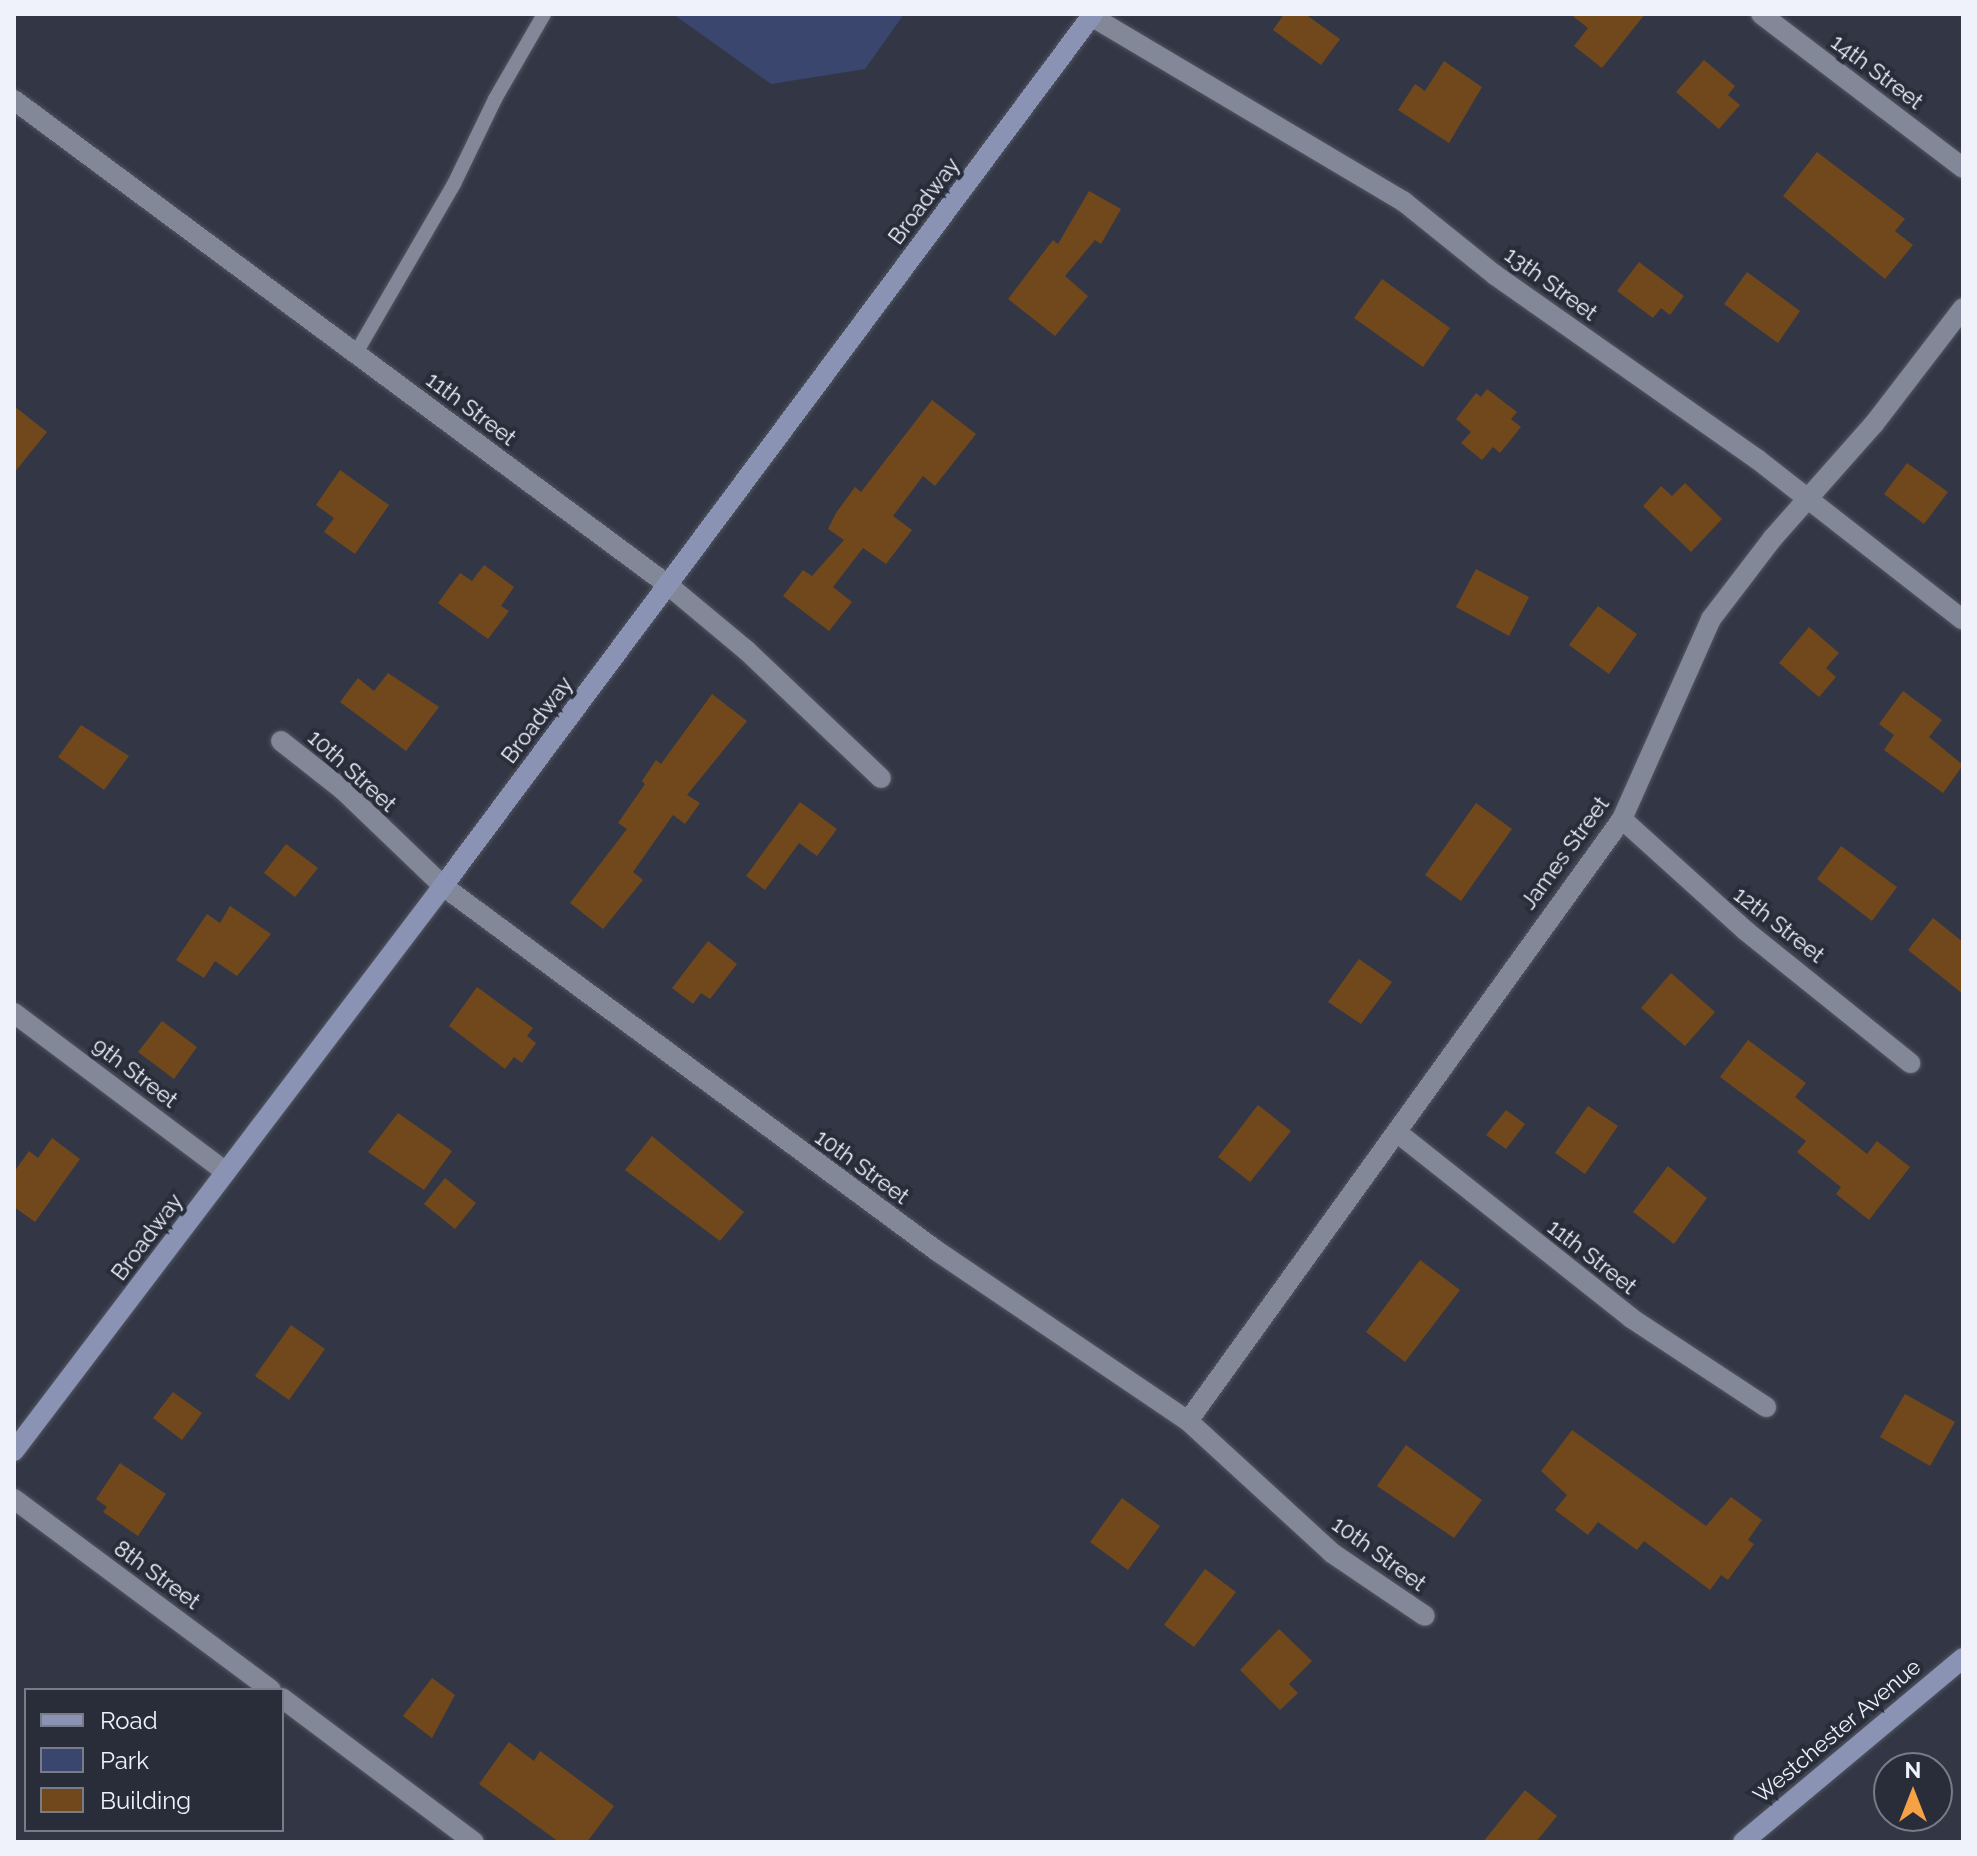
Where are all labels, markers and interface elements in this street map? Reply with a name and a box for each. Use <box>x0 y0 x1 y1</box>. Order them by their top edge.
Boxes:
street label: 14th Street <box>1826 29 1928 115</box>
street label: Broadway <box>883 152 965 250</box>
street label: 13th Street <box>1500 242 1602 326</box>
street label: 11th Street <box>421 367 521 451</box>
street label: Broadway <box>496 671 578 769</box>
street label: 10th Street <box>302 724 402 818</box>
street label: James Street <box>1515 792 1615 914</box>
street label: 12th Street <box>1728 881 1830 969</box>
street label: 9th Street <box>87 1032 183 1114</box>
street label: 10th Street <box>810 1124 914 1210</box>
street label: Broadway <box>106 1188 188 1286</box>
street label: 11th Street <box>1542 1214 1642 1300</box>
street label: 10th Street <box>1327 1511 1431 1597</box>
street label: 8th Street <box>109 1535 205 1615</box>
street label: Westchester Avenue <box>1748 1653 1926 1809</box>
legend <box>24 1688 284 1832</box>
text: Road <box>100 1706 158 1735</box>
text: Park <box>100 1746 149 1775</box>
north arrow <box>1873 1752 1953 1832</box>
text: N <box>1905 1757 1921 1783</box>
text: Building <box>100 1786 191 1815</box>

